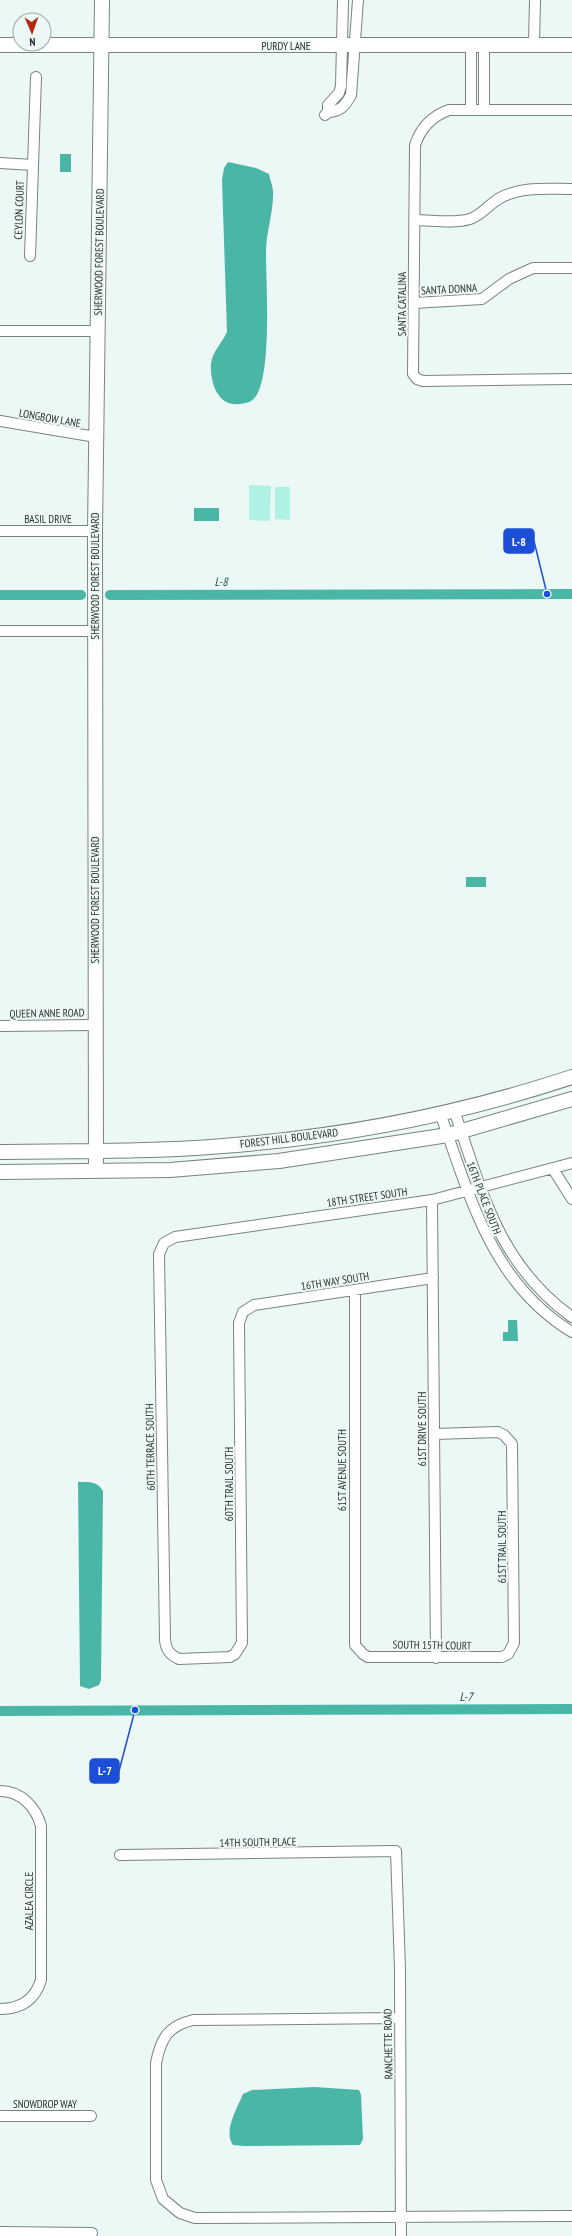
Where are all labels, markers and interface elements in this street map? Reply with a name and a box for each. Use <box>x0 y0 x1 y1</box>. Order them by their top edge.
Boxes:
north arrow <box>12 12 52 52</box>
text: N <box>29 35 36 49</box>
street label: PURDY LANE <box>262 39 311 53</box>
street label: CEYLON COURT <box>11 180 27 240</box>
street label: SHERWOOD FOREST BOULEVARD <box>91 188 107 316</box>
street label: SANTA CATALINA <box>395 271 409 336</box>
street label: SANTA DONNA <box>421 280 478 297</box>
street label: LONGBOW LANE <box>18 406 82 430</box>
street label: BASIL DRIVE <box>24 512 72 526</box>
street label: SHERWOOD FOREST BOULEVARD <box>88 512 102 639</box>
callout: L-8 <box>504 529 534 553</box>
text: L-8 <box>512 534 526 549</box>
water label: L-8 <box>214 574 229 589</box>
street label: SHERWOOD FOREST BOULEVARD <box>88 836 102 963</box>
street label: QUEEN ANNE ROAD <box>9 1005 85 1021</box>
street label: FOREST HILL BOULEVARD <box>239 1125 339 1151</box>
street label: 16TH PLACE SOUTH <box>464 1160 504 1237</box>
street label: 18TH STREET SOUTH <box>326 1184 408 1210</box>
street label: 16TH WAY SOUTH <box>300 1269 370 1293</box>
street label: 61ST DRIVE SOUTH <box>415 1392 429 1466</box>
street label: 60TH TERRACE SOUTH <box>142 1403 158 1491</box>
street label: 61ST AVENUE SOUTH <box>335 1429 349 1511</box>
street label: 60TH TRAIL SOUTH <box>222 1447 236 1521</box>
street label: 61ST TRAIL SOUTH <box>495 1511 509 1583</box>
street label: SOUTH 15TH COURT <box>392 1637 472 1653</box>
water label: L-7 <box>459 1689 474 1704</box>
callout: L-7 <box>90 1759 119 1783</box>
text: L-7 <box>98 1763 112 1778</box>
street label: 14TH SOUTH PLACE <box>219 1834 297 1850</box>
street label: AZALEA CIRCLE <box>22 1872 36 1930</box>
street label: RANCHETTE ROAD <box>380 2008 396 2079</box>
street label: SNOWDROP WAY <box>13 2097 77 2111</box>

